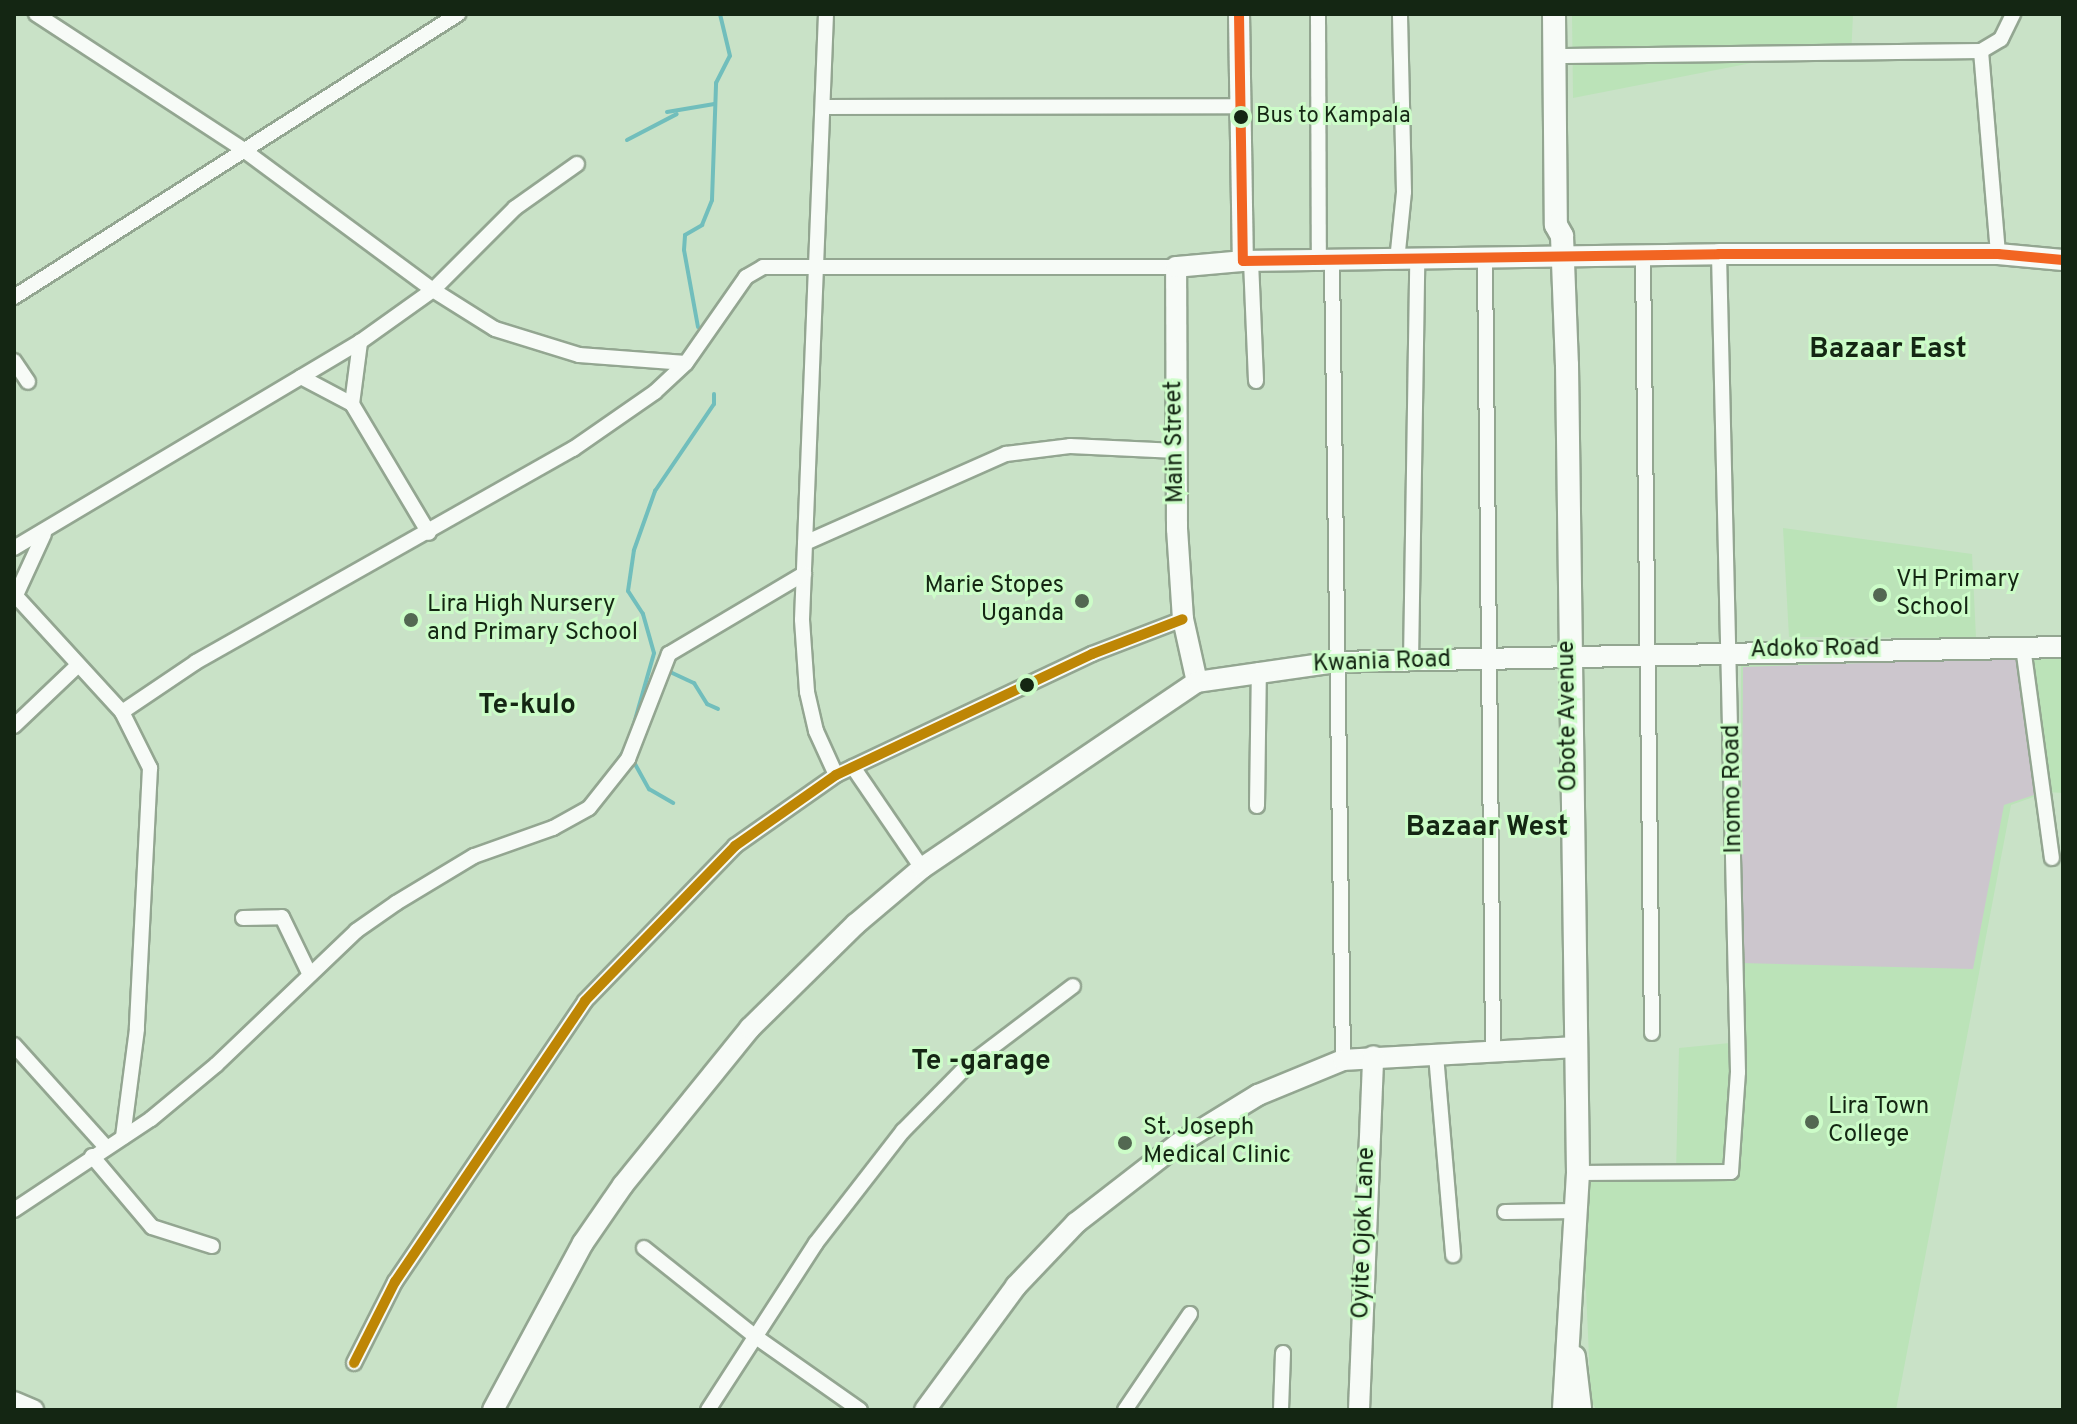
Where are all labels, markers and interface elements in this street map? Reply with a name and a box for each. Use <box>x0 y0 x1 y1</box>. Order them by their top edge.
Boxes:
place label: Bus to Kampala <box>1256 104 1410 130</box>
marker: Bus to Kampala <box>1233 109 1249 125</box>
district label: Bazaar East <box>1809 333 1967 367</box>
street label: Main Street <box>1161 380 1191 504</box>
place label: VH Primary School <box>1896 567 2020 623</box>
place label: Marie Stopes Uganda <box>925 573 1064 629</box>
marker: VH Primary School <box>1871 586 1889 604</box>
marker: Marie Stopes Uganda <box>1071 590 1093 612</box>
place label: Lira High Nursery and Primary School <box>427 592 638 648</box>
marker: Lira High Nursery and Primary School <box>402 611 420 629</box>
street label: Adoko Road <box>1750 634 1880 666</box>
street label: Obote Avenue <box>1553 640 1585 792</box>
street label: Kwania Road <box>1312 646 1452 680</box>
unlabelled marker <box>1019 677 1035 693</box>
district label: Te-kulo <box>478 689 576 723</box>
street label: Inomo Road <box>1718 724 1750 854</box>
district label: Bazaar West <box>1406 811 1568 845</box>
district label: Te -garage <box>911 1045 1051 1079</box>
place label: Lira Town College <box>1828 1094 1930 1150</box>
marker: Lira Town College <box>1803 1113 1821 1131</box>
place label: St. Joseph Medical Clinic <box>1143 1115 1291 1171</box>
marker: St. Joseph Medical Clinic <box>1114 1132 1136 1154</box>
street label: Oyite Ojok Lane <box>1348 1147 1382 1319</box>

